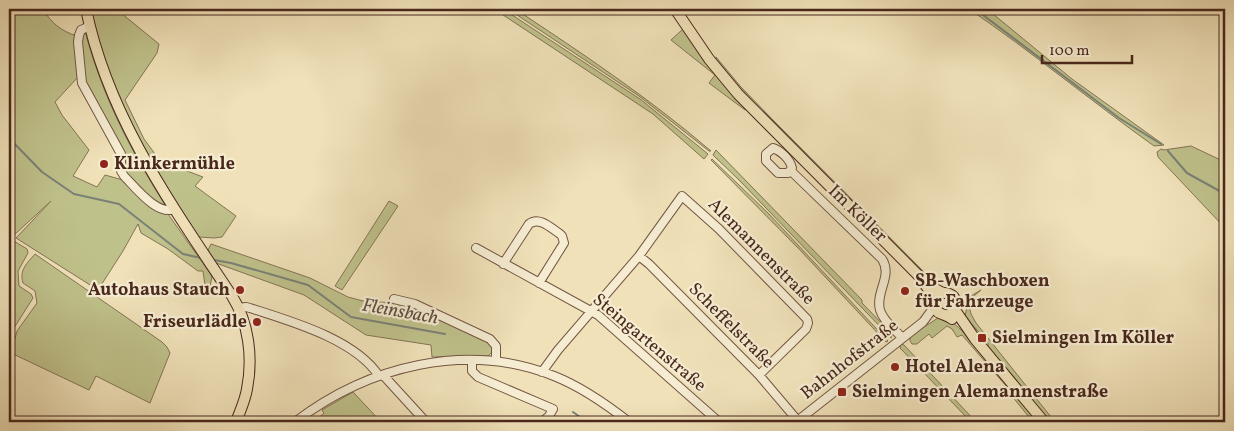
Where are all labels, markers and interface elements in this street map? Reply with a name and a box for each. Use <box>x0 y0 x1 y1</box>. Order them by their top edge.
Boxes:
scale bar <box>1042 32 1132 64</box>
text: 100 m <box>1049 41 1089 62</box>
place label: Klinkermühle <box>114 152 235 177</box>
marker: Klinkermühle <box>98 158 110 170</box>
street label: Im Köller <box>822 179 892 249</box>
street label: Alemannenstraße <box>702 193 820 311</box>
place label: SB-Waschboxen für Fahrzeuge <box>915 269 1050 315</box>
street label: Scheffelstraße <box>682 277 780 375</box>
place label: Autohaus Stauch <box>88 278 230 303</box>
marker: Autohaus Stauch <box>234 284 246 296</box>
marker: SB-Waschboxen für Fahrzeuge <box>899 285 911 297</box>
street label: Steingartenstraße <box>587 288 711 398</box>
water label: Fleinsbach <box>360 293 440 331</box>
place label: Friseurlädle <box>143 310 247 335</box>
street label: Bahnhofstraße <box>796 314 904 406</box>
marker: Friseurlädle <box>251 316 263 328</box>
place label: Sielmingen Im Köller <box>992 326 1175 351</box>
marker: Sielmingen Im Köller <box>976 332 988 344</box>
place label: Hotel Alena <box>905 355 1005 380</box>
marker: Hotel Alena <box>889 361 901 373</box>
place label: Sielmingen Alemannenstraße <box>852 380 1108 405</box>
marker: Sielmingen Alemannenstraße <box>836 386 848 398</box>

